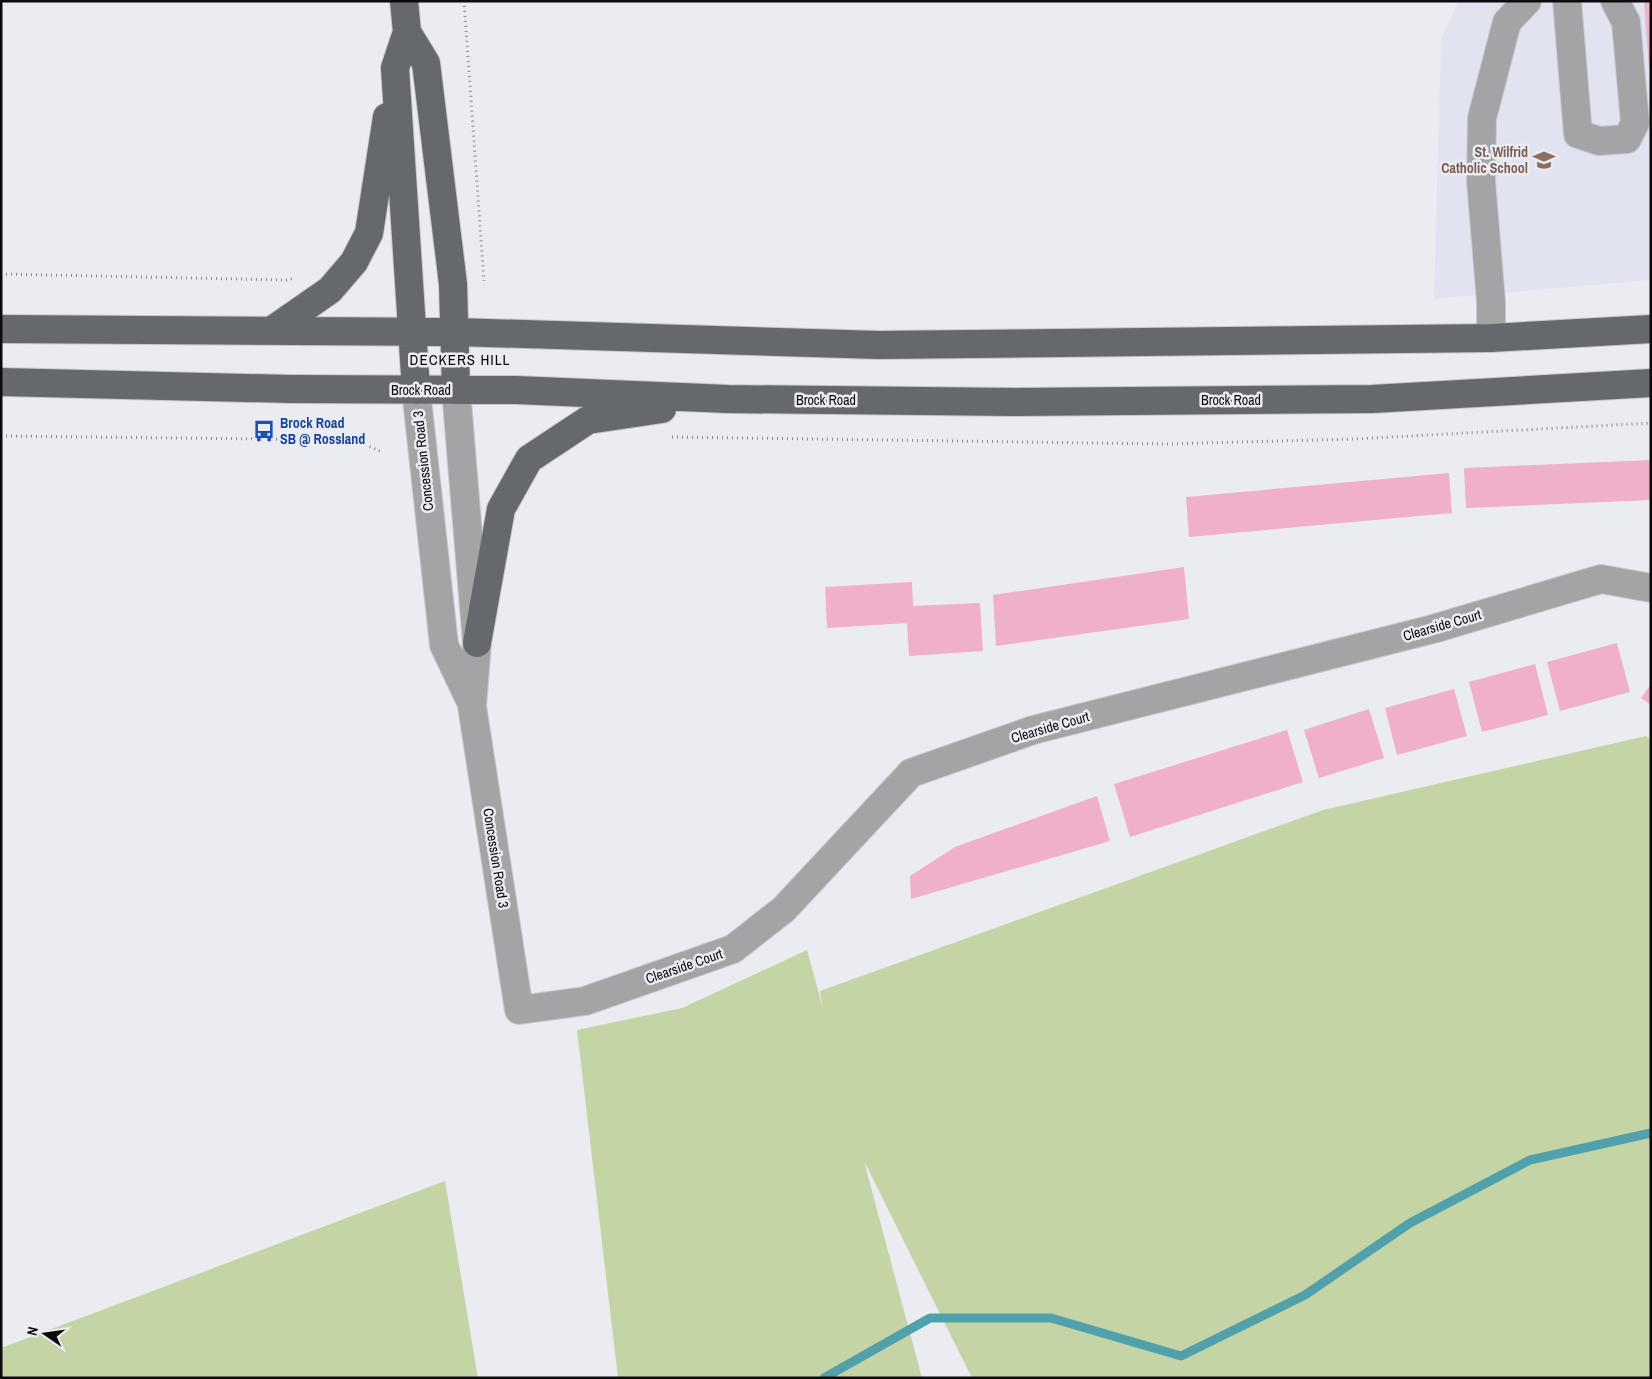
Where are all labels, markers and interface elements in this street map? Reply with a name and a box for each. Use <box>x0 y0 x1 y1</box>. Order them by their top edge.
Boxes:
place label: St. Wilfrid Catholic School <box>1441 143 1528 177</box>
school or university icon: St. Wilfrid Catholic School <box>1531 147 1557 173</box>
district label: DECKERS HILL <box>410 349 510 370</box>
street label: Brock Road <box>391 381 451 399</box>
street label: Brock Road <box>796 391 856 409</box>
street label: Brock Road <box>1201 391 1261 409</box>
street label: Concession Road 3 <box>409 410 437 512</box>
place label: Brock Road SB @ Rossland <box>280 414 365 448</box>
bus stop icon: Brock Road SB @ Rossland <box>251 418 277 444</box>
street label: Clearside Court <box>1401 605 1483 645</box>
street label: Clearside Court <box>1009 707 1091 747</box>
street label: Concession Road 3 <box>479 807 513 909</box>
street label: Clearside Court <box>643 944 725 988</box>
north arrow <box>20 1309 70 1359</box>
text: N <box>23 1325 42 1337</box>

